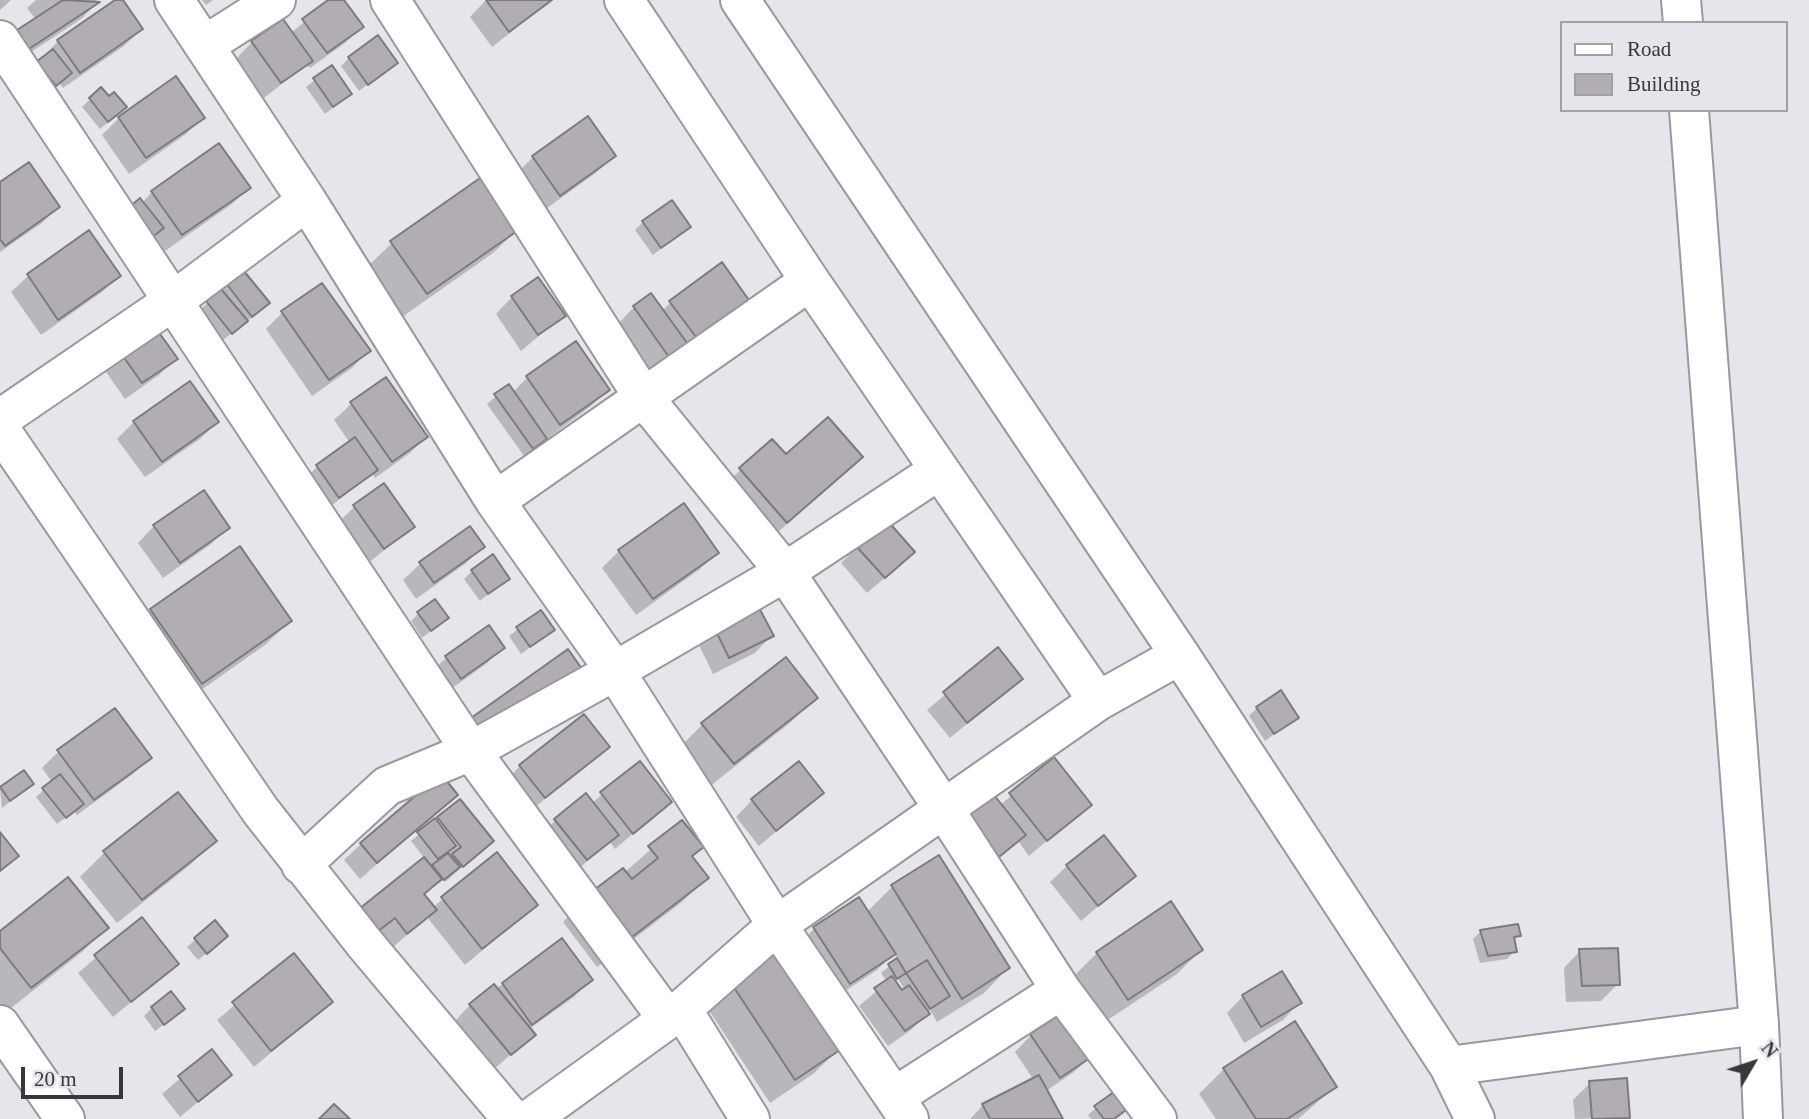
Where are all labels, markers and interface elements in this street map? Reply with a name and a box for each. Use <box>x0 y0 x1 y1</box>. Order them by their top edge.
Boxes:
legend <box>1560 21 1788 112</box>
text: Road <box>1627 37 1671 61</box>
text: Building <box>1627 72 1701 96</box>
north arrow <box>1718 1028 1788 1098</box>
text: N <box>1757 1038 1782 1061</box>
scale bar <box>24 1052 126 1096</box>
text: 20 m <box>34 1067 77 1091</box>

